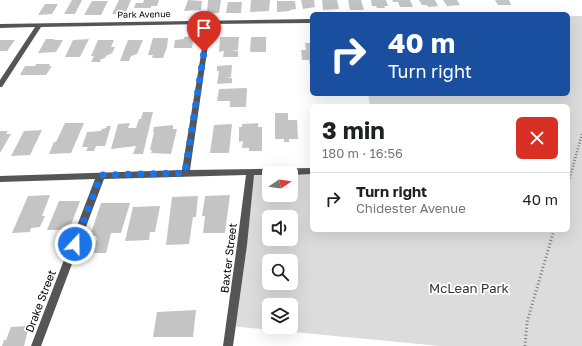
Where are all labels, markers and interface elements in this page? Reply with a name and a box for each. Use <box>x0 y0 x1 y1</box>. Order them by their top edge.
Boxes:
street label: Park Avenue <box>117 8 171 20</box>
pin <box>187 11 221 52</box>
icon: arrive <box>193 17 215 39</box>
text: 40 m <box>388 26 455 59</box>
icon: right <box>322 28 374 80</box>
text: Turn right <box>388 60 472 82</box>
text: 3 min <box>322 115 385 144</box>
button: close <box>516 117 558 159</box>
text: 180 m · 16:56 <box>322 145 403 161</box>
north arrow <box>262 166 298 202</box>
map controls <box>262 166 298 334</box>
text: Turn right <box>356 182 427 200</box>
icon: right <box>322 188 344 210</box>
text: 40 m <box>523 190 558 208</box>
text: Chidester Avenue <box>356 200 466 216</box>
button: sound <box>262 210 298 246</box>
street label: Baxter Street <box>217 222 239 294</box>
position arrow <box>54 223 96 265</box>
button: search <box>262 254 298 290</box>
street label: Drake Street <box>22 268 58 334</box>
park label: McLean Park <box>429 280 510 296</box>
button: layers <box>262 298 298 334</box>

